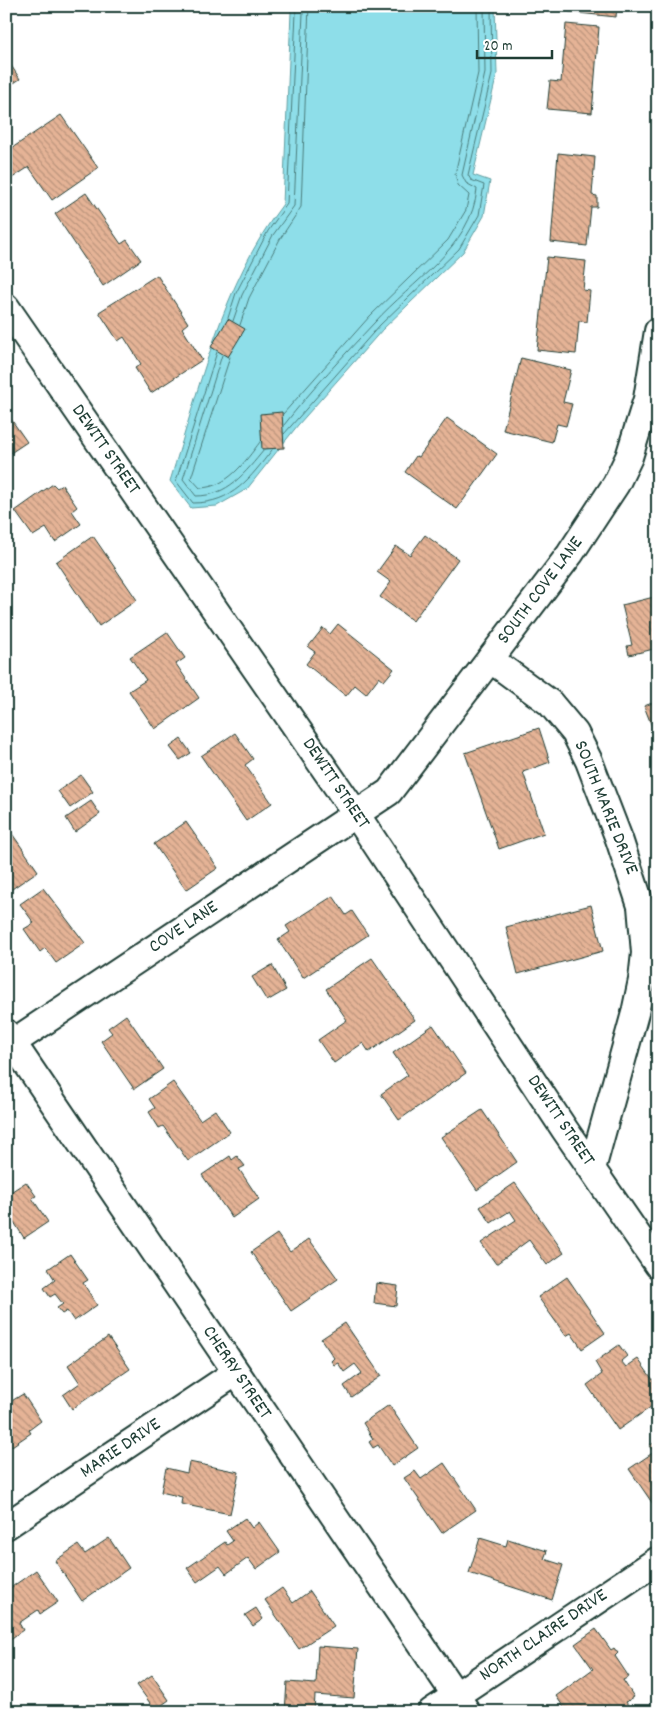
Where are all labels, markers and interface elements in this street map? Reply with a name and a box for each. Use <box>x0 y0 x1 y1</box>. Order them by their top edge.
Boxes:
scale bar <box>477 28 552 60</box>
text: 20 m <box>484 36 512 58</box>
street label: DEWITT STREET <box>64 399 146 501</box>
street label: SOUTH COVE LANE <box>491 531 591 651</box>
street label: DEWITT STREET <box>294 733 376 835</box>
street label: SOUTH MARIE DRIVE <box>566 737 644 879</box>
street label: COVE LANE <box>144 895 224 961</box>
street label: DEWITT STREET <box>519 1070 601 1172</box>
street label: CHERRY STREET <box>195 1321 278 1425</box>
street label: MARIE DRIVE <box>75 1412 167 1486</box>
street label: NORTH CLAIRE DRIVE <box>474 1583 614 1689</box>

